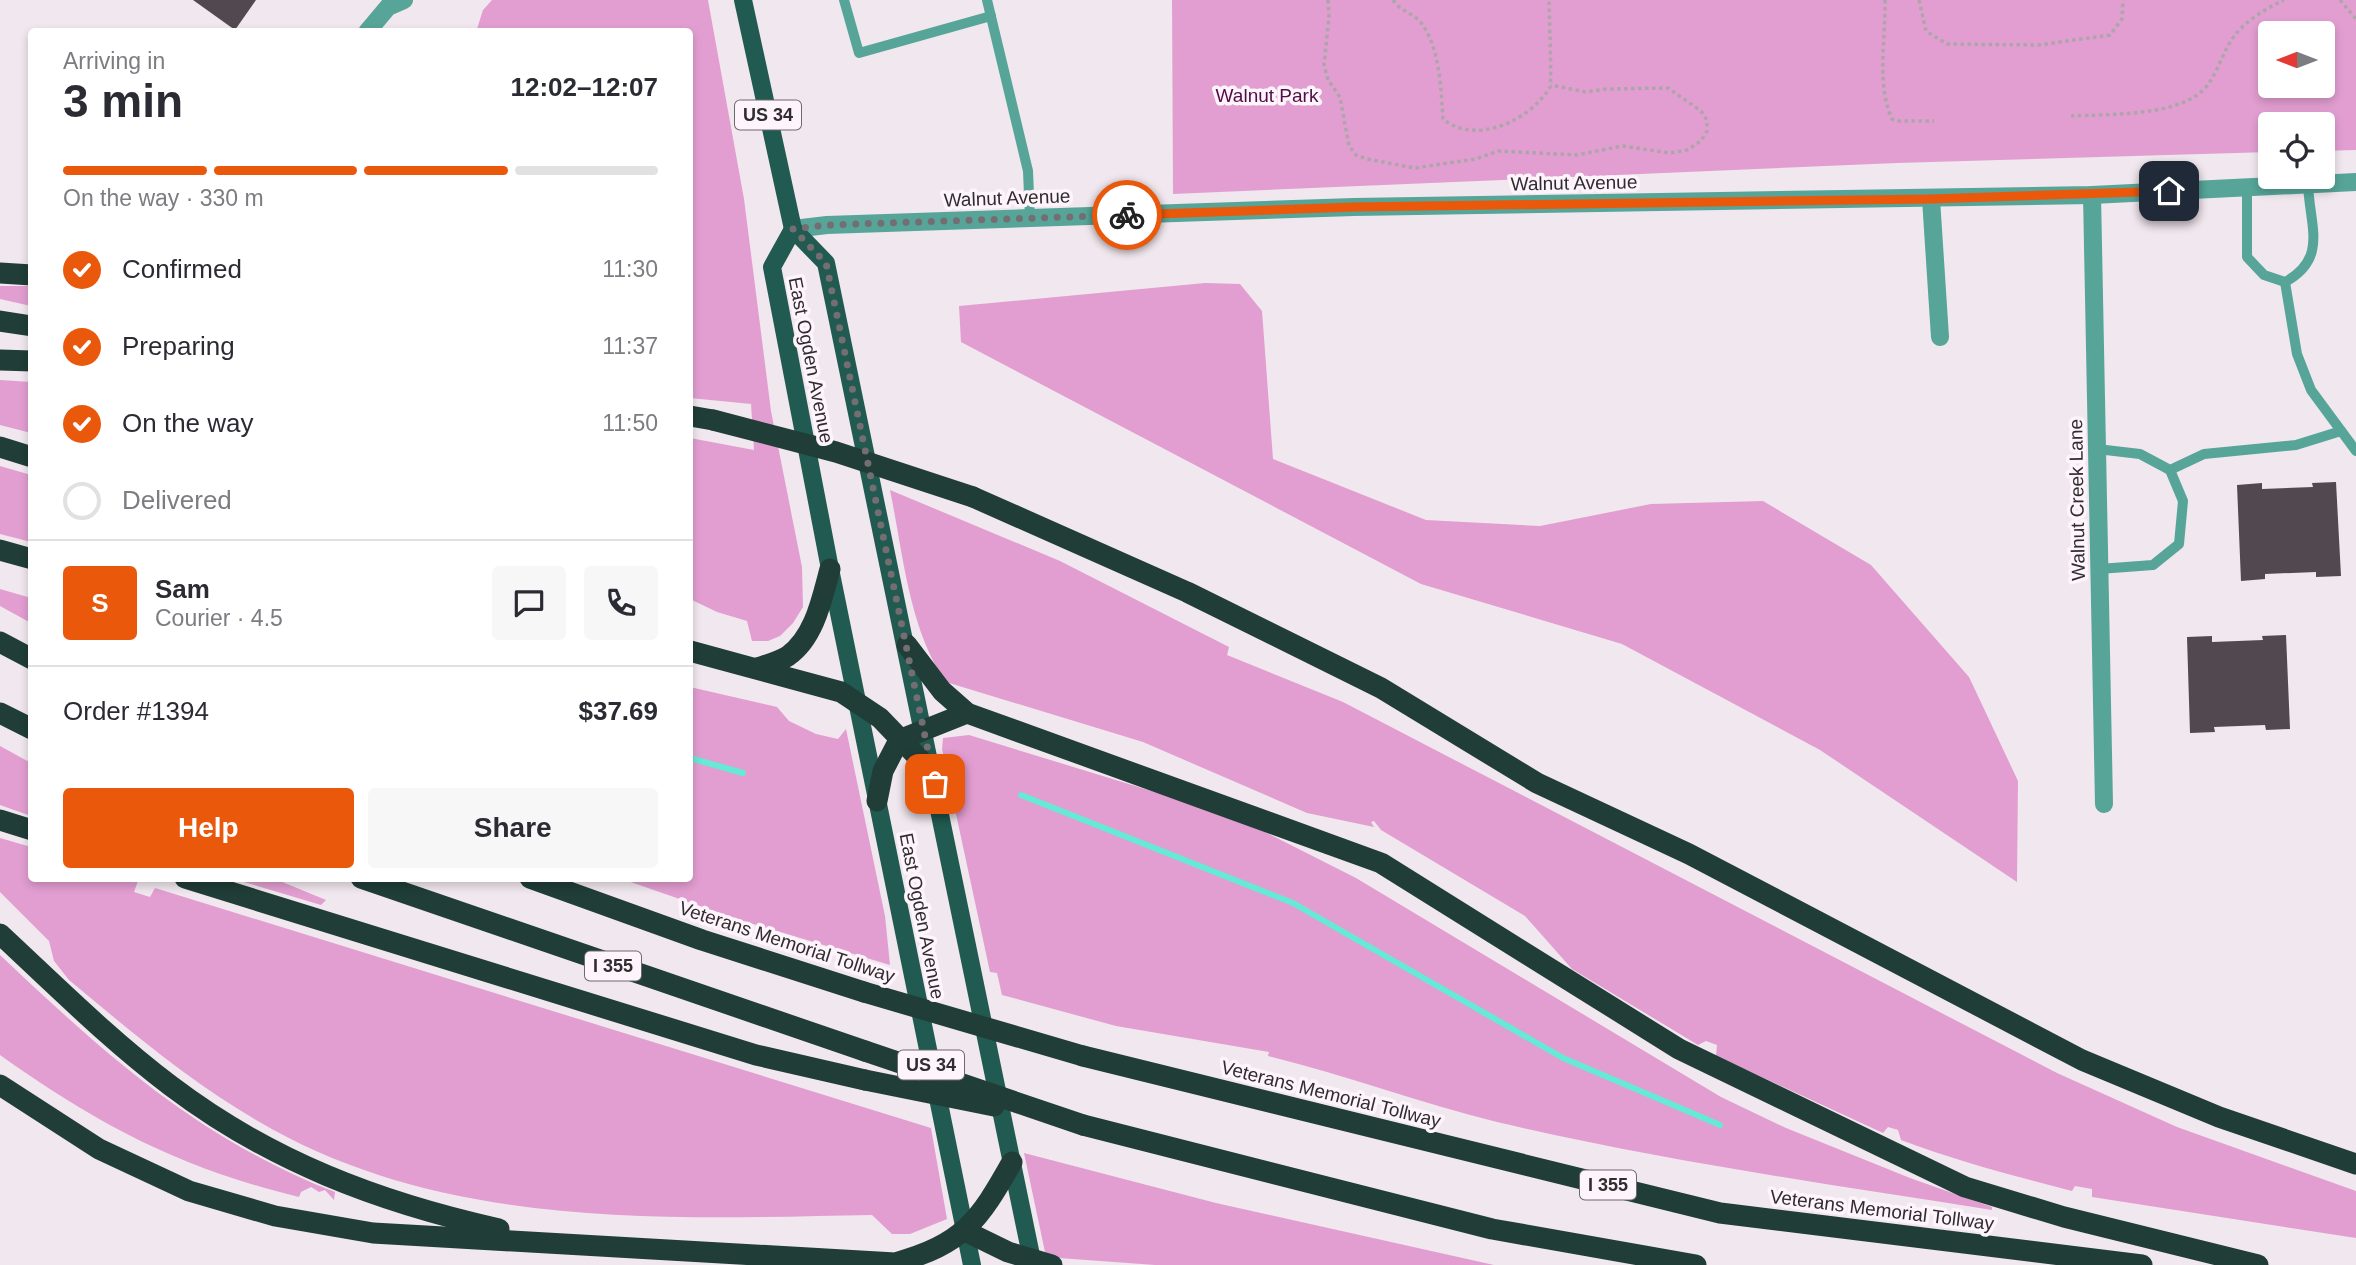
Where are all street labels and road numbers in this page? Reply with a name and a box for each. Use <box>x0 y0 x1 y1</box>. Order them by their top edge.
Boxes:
road number: US 34 <box>735 100 801 130</box>
street label: Walnut Avenue <box>1510 171 1638 195</box>
street label: Walnut Avenue <box>943 185 1071 211</box>
street label: East Ogden Avenue <box>785 275 837 445</box>
street label: Walnut Creek Lane <box>2065 419 2089 581</box>
street label: East Ogden Avenue <box>896 831 948 1001</box>
street label: Veterans Memorial Tollway <box>676 897 898 987</box>
road number: I 355 <box>585 951 641 981</box>
road number: US 34 <box>898 1050 964 1080</box>
street label: Veterans Memorial Tollway <box>1219 1057 1443 1132</box>
road number: I 355 <box>1580 1170 1636 1200</box>
street label: Veterans Memorial Tollway <box>1769 1186 1996 1234</box>

